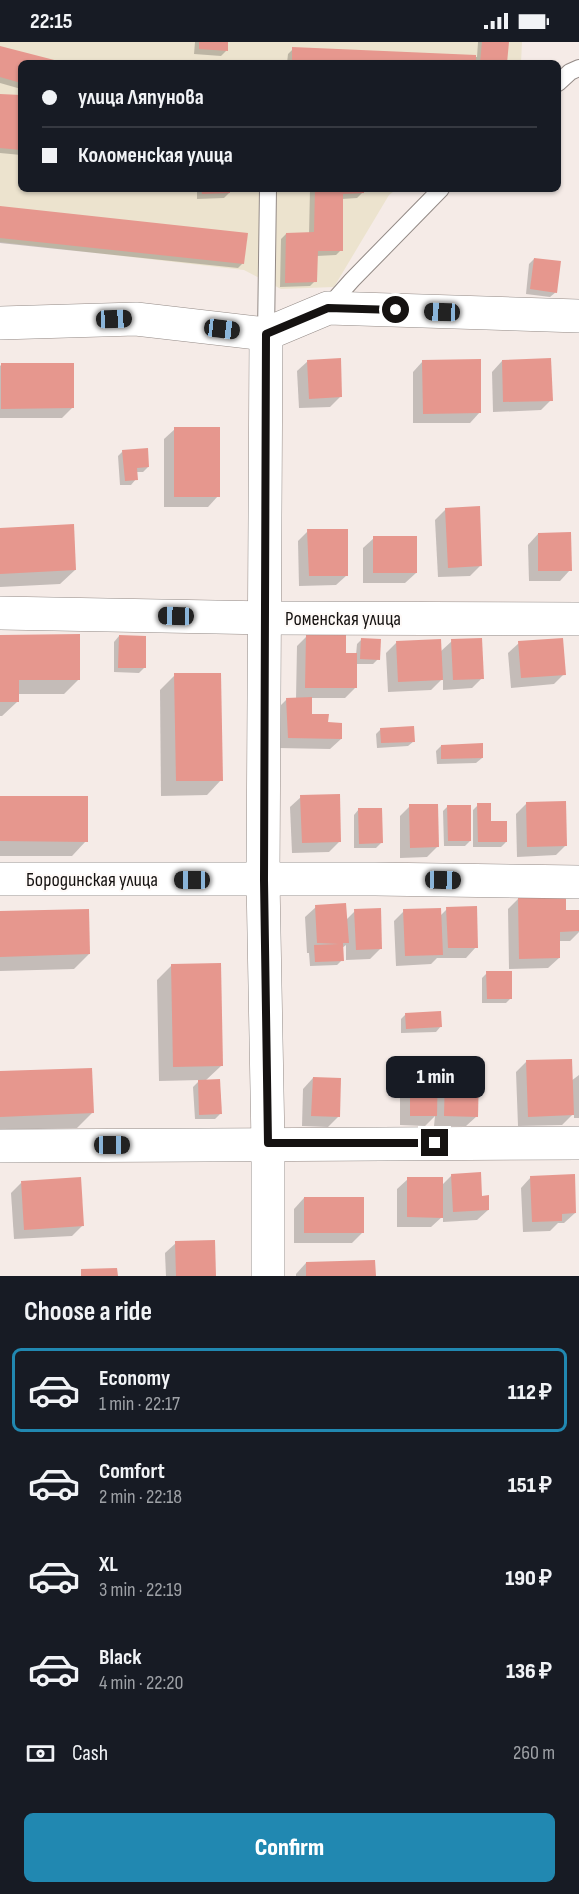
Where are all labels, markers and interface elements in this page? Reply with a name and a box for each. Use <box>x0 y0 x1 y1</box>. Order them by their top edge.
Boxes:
text: 22:15 <box>30 8 73 35</box>
text: улица Ляпунова <box>78 84 204 111</box>
text: Коломенская улица <box>78 142 233 169</box>
route start <box>382 296 409 323</box>
car <box>424 302 460 322</box>
car <box>96 309 132 329</box>
car <box>203 318 241 340</box>
car <box>158 607 194 625</box>
street label: Роменская улица <box>285 607 401 631</box>
street label: Бородинская улица <box>26 868 158 892</box>
car <box>174 871 210 889</box>
car <box>425 871 461 889</box>
callout: 1 min <box>386 1056 484 1098</box>
text: 1 min <box>416 1065 455 1089</box>
route end <box>421 1129 448 1156</box>
car <box>94 1136 130 1154</box>
text: Choose a ride <box>24 1296 152 1328</box>
icon: car <box>27 1363 81 1417</box>
text: Economy <box>99 1365 170 1392</box>
text: 112 ₽ <box>508 1379 552 1406</box>
text: 1 min · 22:17 <box>99 1392 180 1416</box>
icon: car <box>27 1456 81 1510</box>
text: Comfort <box>99 1458 165 1485</box>
text: 151 ₽ <box>508 1472 552 1499</box>
text: 2 min · 22:18 <box>99 1485 182 1509</box>
icon: car <box>27 1549 81 1603</box>
text: XL <box>99 1551 118 1578</box>
text: 190 ₽ <box>505 1565 552 1592</box>
text: 3 min · 22:19 <box>99 1578 182 1602</box>
icon: car <box>27 1642 81 1696</box>
text: Black <box>99 1644 141 1671</box>
text: 136 ₽ <box>506 1658 552 1685</box>
text: 4 min · 22:20 <box>99 1671 183 1695</box>
icon: cash <box>24 1737 57 1770</box>
text: Cash <box>72 1740 108 1767</box>
text: 260 m <box>513 1741 555 1765</box>
button: Confirm <box>24 1813 555 1882</box>

